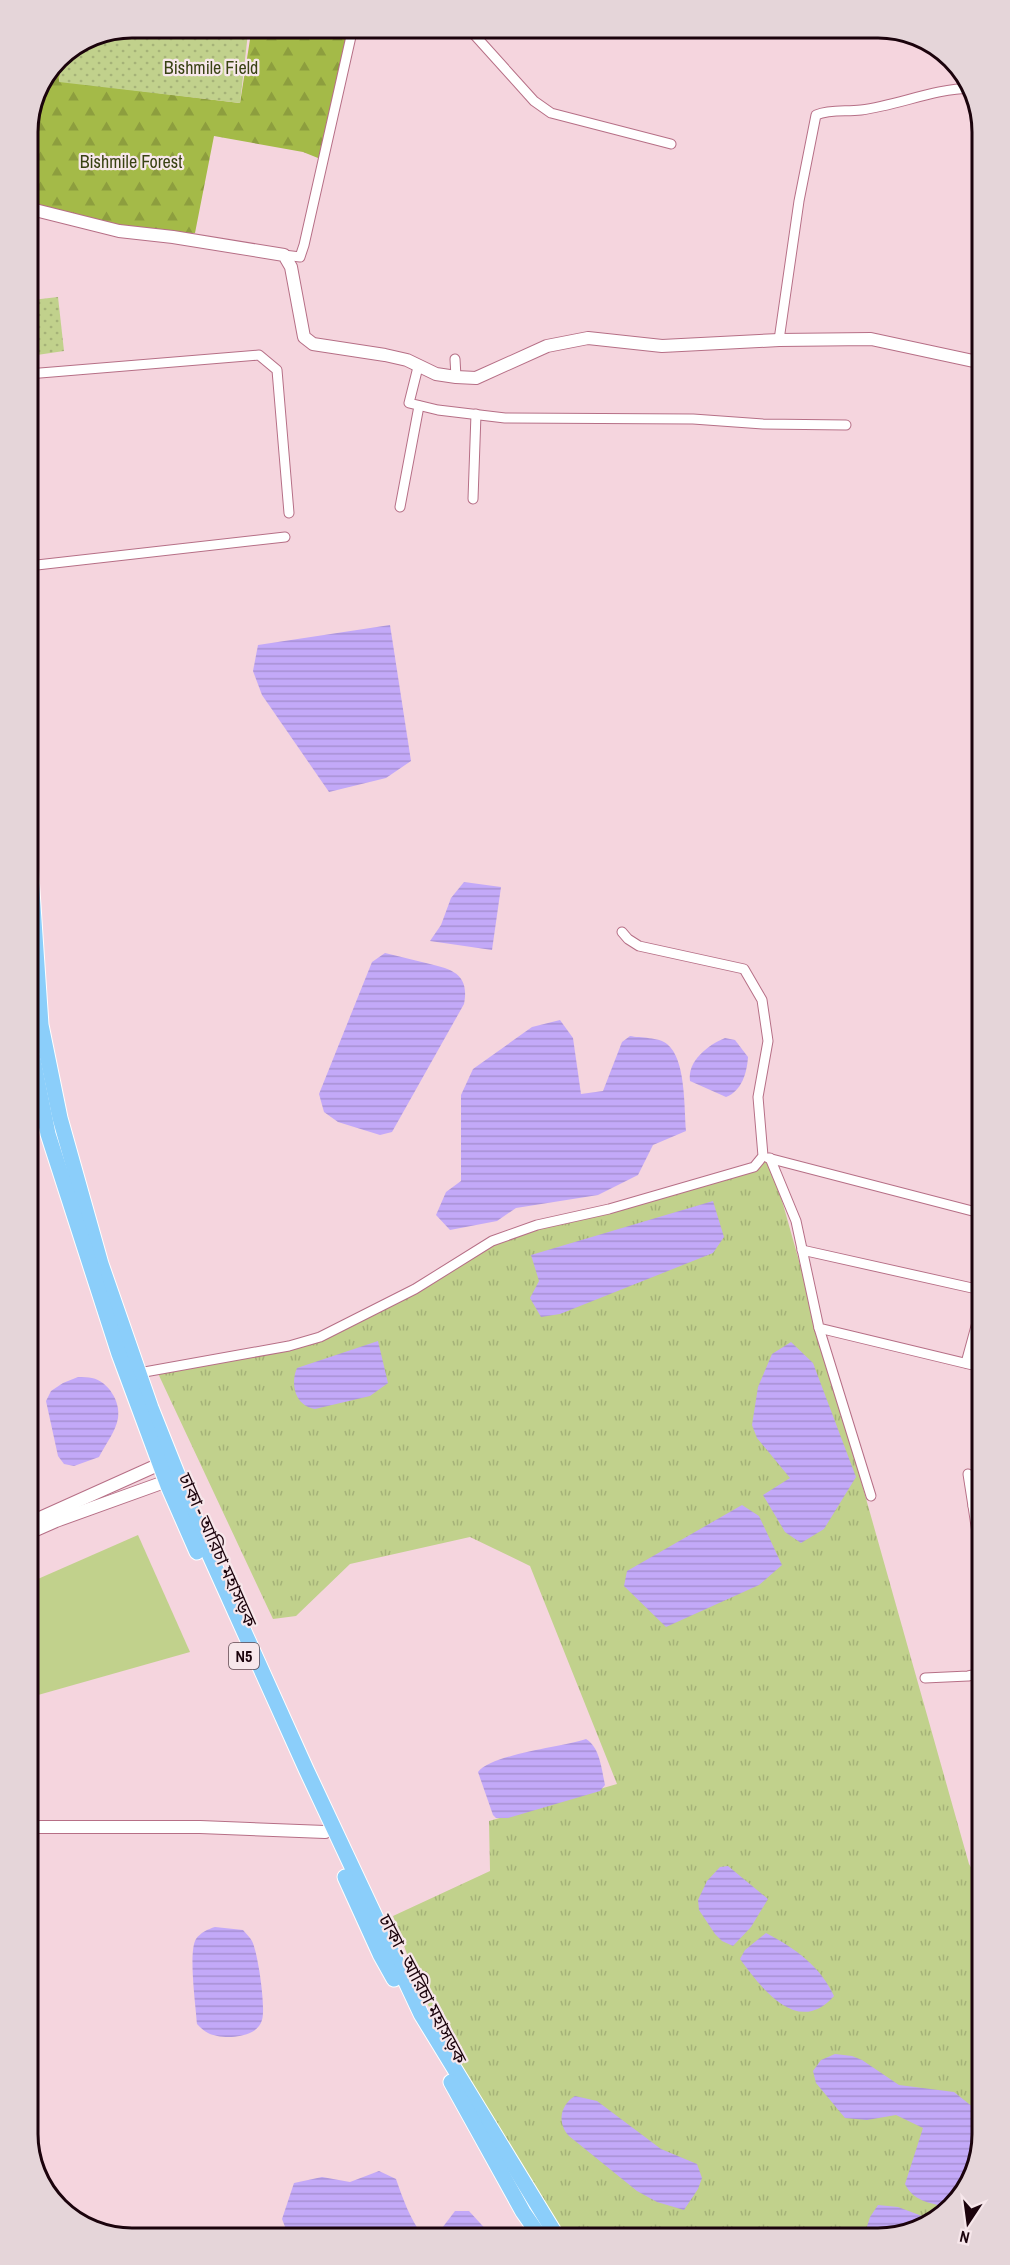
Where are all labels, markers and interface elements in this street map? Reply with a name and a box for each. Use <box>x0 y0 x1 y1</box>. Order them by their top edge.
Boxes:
park label: Bishmile Field <box>164 55 258 80</box>
park label: Bishmile Forest <box>80 149 182 174</box>
street label: ঢাকা - আরিচা মহাসড়ক <box>172 1468 263 1631</box>
road number: N5 <box>229 1643 259 1669</box>
street label: ঢাকা - আরিচা মহাসড়ক <box>373 1909 473 2069</box>
north arrow <box>938 2193 998 2253</box>
text: N <box>958 2226 972 2249</box>

